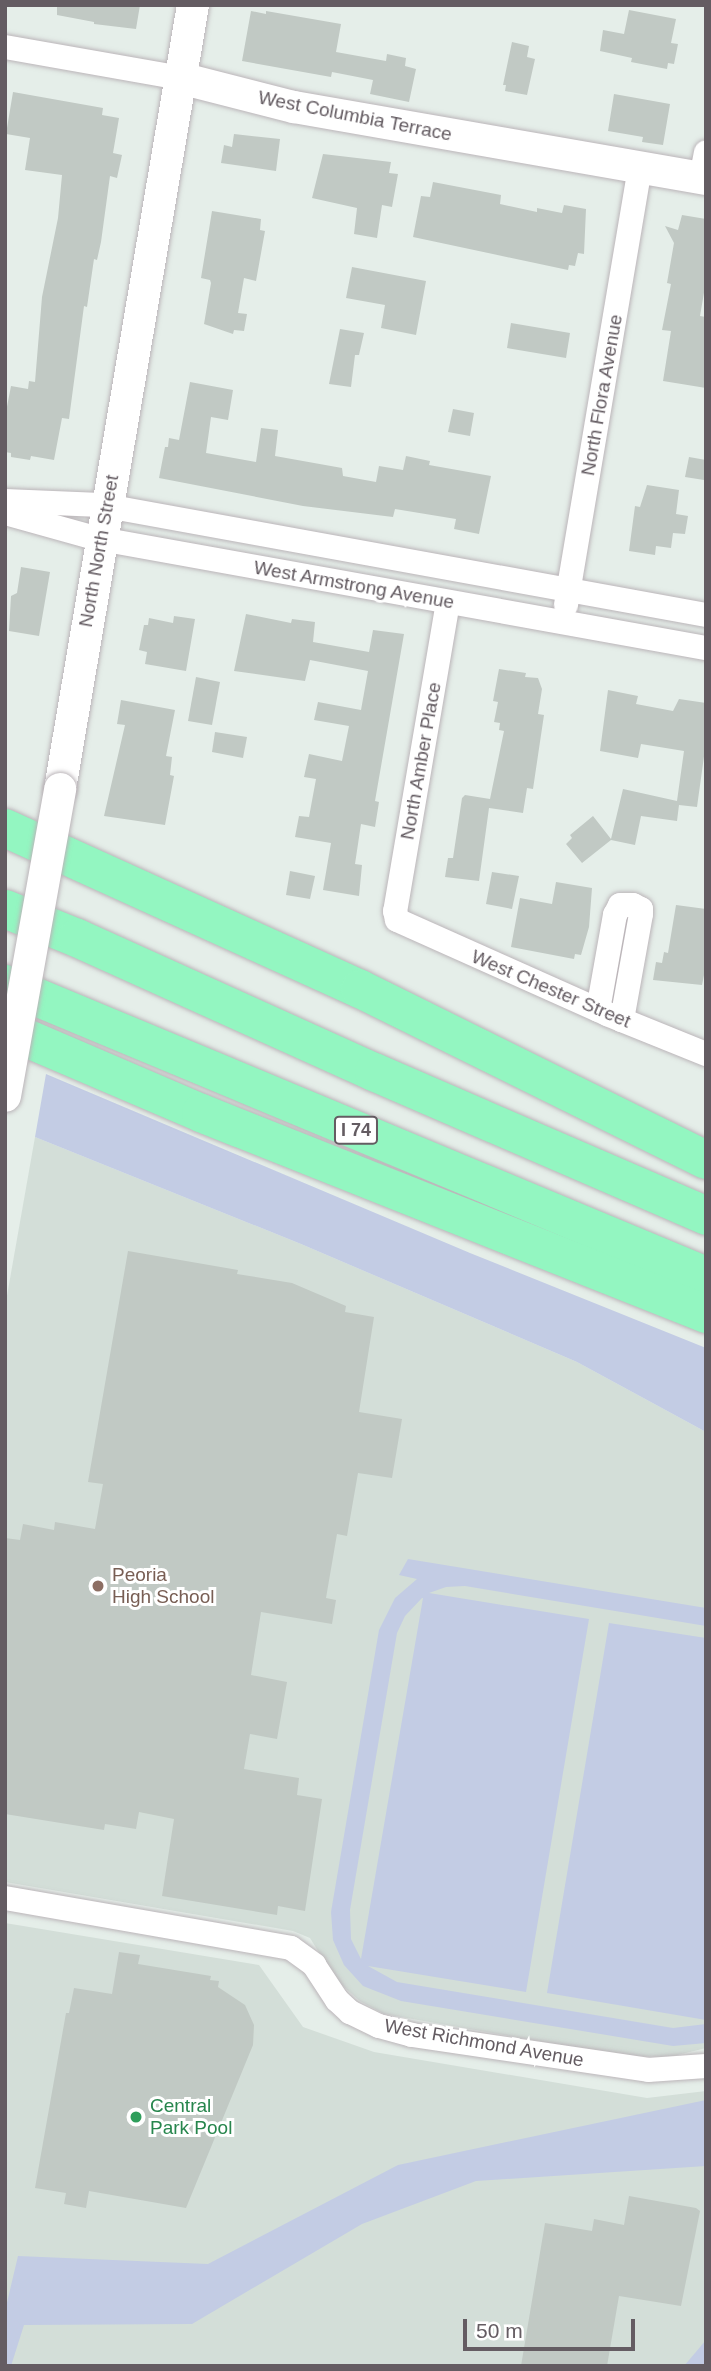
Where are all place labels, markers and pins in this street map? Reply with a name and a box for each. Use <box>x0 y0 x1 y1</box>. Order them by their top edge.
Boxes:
place label: Peoria High School <box>112 1564 214 1608</box>
marker: Peoria High School <box>90 1578 106 1594</box>
place label: Central Park Pool <box>150 2095 232 2139</box>
marker: Central Park Pool <box>128 2109 144 2125</box>

